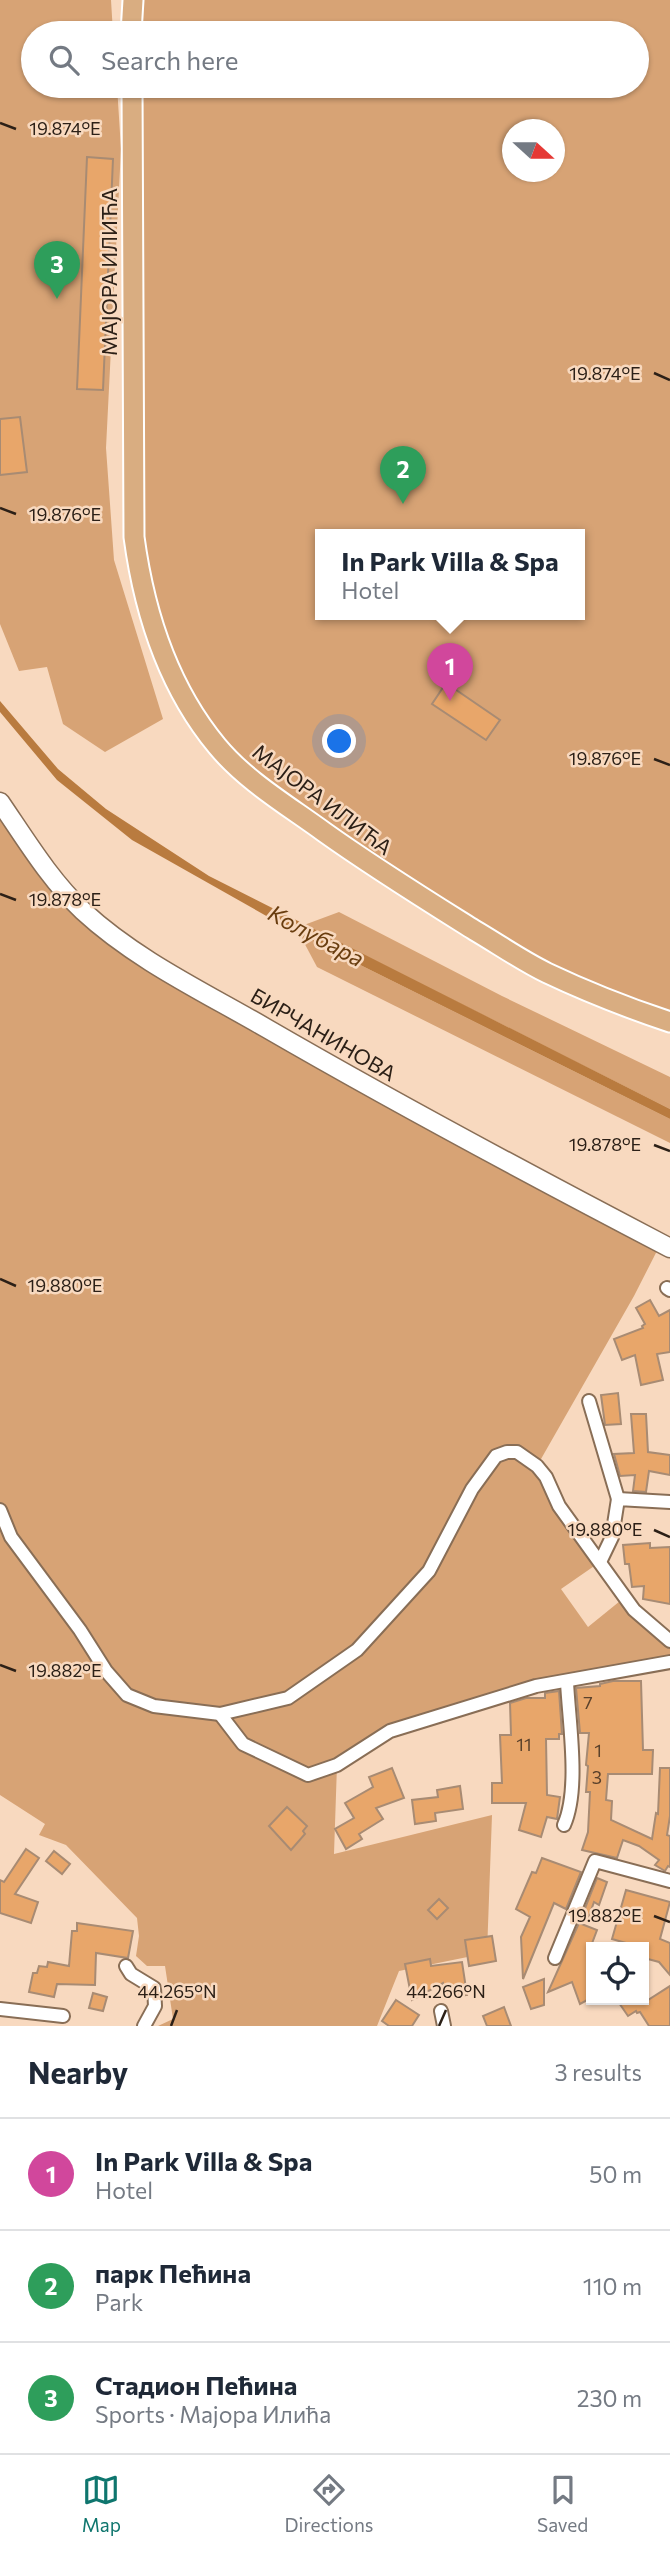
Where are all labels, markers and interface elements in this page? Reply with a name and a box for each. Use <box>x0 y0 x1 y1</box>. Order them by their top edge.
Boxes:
search box <box>21 21 649 98</box>
icon: search <box>45 41 83 79</box>
text: Search here <box>101 44 239 75</box>
text: 19.874°E <box>29 117 101 139</box>
north arrow <box>502 119 565 182</box>
street label: МАЈОРА ИЛИЋА <box>96 188 121 356</box>
pin: 3 <box>34 241 80 299</box>
text: 19.874°E <box>569 362 641 384</box>
pin: 2 <box>380 446 426 504</box>
text: 19.876°E <box>29 503 101 525</box>
popup <box>315 529 585 620</box>
text: In Park Villa & Spa <box>341 545 559 576</box>
text: Hotel <box>341 576 399 604</box>
pin: 1 <box>427 643 473 701</box>
your location <box>322 724 356 758</box>
street label: МАЈОРА ИЛИЋА <box>248 738 398 859</box>
text: 19.876°E <box>569 747 641 769</box>
text: 19.878°E <box>29 888 101 910</box>
water label: Колубара <box>264 898 369 972</box>
street label: БИРЧАНИНОВА <box>247 982 401 1085</box>
text: 19.878°E <box>569 1133 641 1155</box>
text: 19.880°E <box>28 1274 102 1296</box>
text: 19.880°E <box>568 1518 642 1540</box>
text: 19.882°E <box>28 1659 102 1681</box>
house number: 7 <box>583 1691 593 1713</box>
house number: 11 <box>516 1733 532 1755</box>
house number: 1 <box>594 1739 602 1761</box>
house number: 3 <box>592 1766 602 1788</box>
text: 19.882°E <box>568 1904 642 1926</box>
map controls <box>586 1942 649 2005</box>
button: locate <box>586 1942 649 2005</box>
text: 44.265°N <box>138 1980 216 2002</box>
text: 44.266°N <box>406 1980 486 2002</box>
text: Nearby <box>28 2053 128 2090</box>
text: 3 results <box>555 2058 642 2086</box>
text: In Park Villa & Spa <box>95 2145 312 2176</box>
text: 1 <box>46 2160 56 2188</box>
text: 50 m <box>589 2160 642 2188</box>
text: Hotel <box>95 2176 153 2204</box>
text: парк Пећина <box>95 2257 251 2288</box>
text: 2 <box>44 2272 58 2300</box>
text: 110 m <box>583 2272 642 2300</box>
text: Park <box>95 2288 143 2316</box>
text: Стадион Пећина <box>95 2369 297 2400</box>
text: 3 <box>44 2384 58 2412</box>
text: 230 m <box>577 2384 642 2412</box>
text: Sports · Мајора Илића <box>95 2400 331 2428</box>
tab: Map <box>82 2471 121 2536</box>
tab: Directions <box>284 2471 374 2536</box>
tab: Saved <box>537 2471 588 2536</box>

